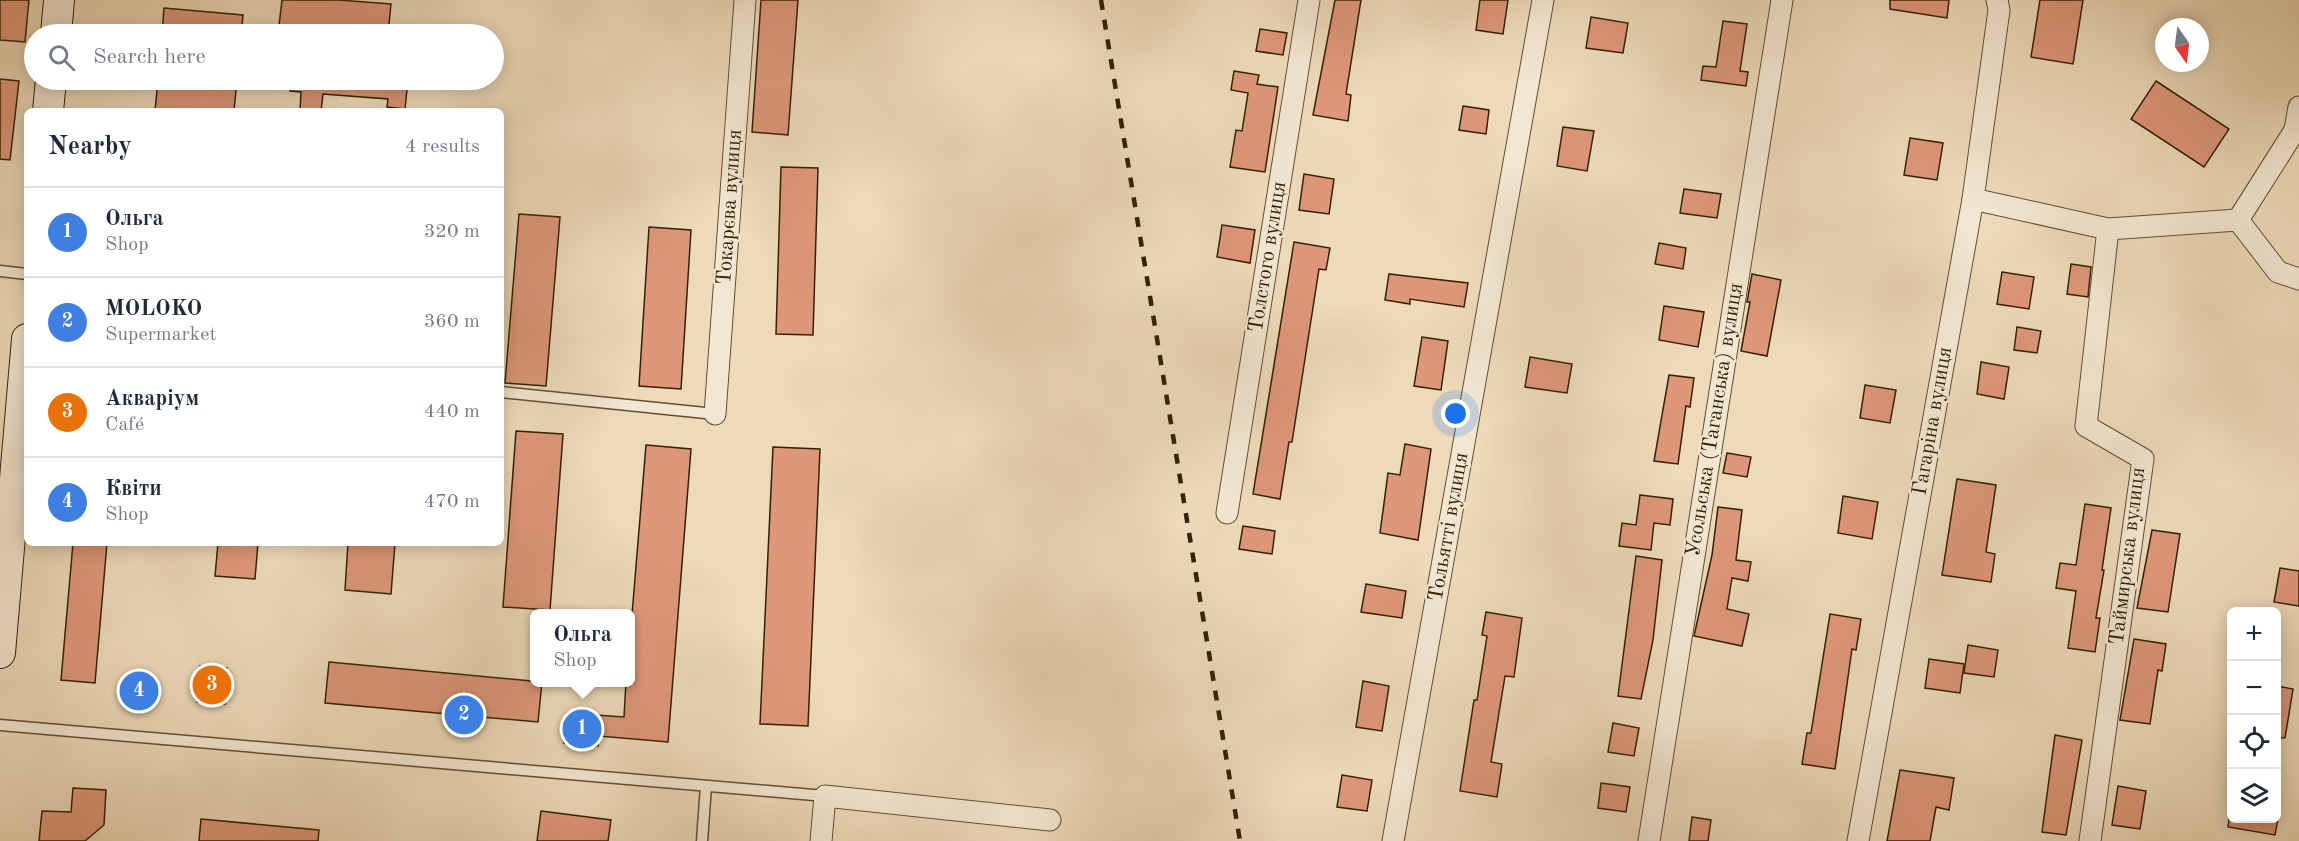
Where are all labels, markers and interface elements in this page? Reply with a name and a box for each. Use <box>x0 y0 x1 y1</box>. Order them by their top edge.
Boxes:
north arrow <box>2155 18 2209 72</box>
search box <box>24 24 504 90</box>
icon: search <box>45 41 78 74</box>
text: Search here <box>93 46 206 68</box>
street label: Токарєва вулиця <box>714 128 746 285</box>
text: Nearby <box>48 134 132 160</box>
text: 4 results <box>405 137 480 157</box>
street label: Толстого вулиця <box>1246 180 1290 334</box>
text: Ольга <box>105 208 164 230</box>
text: 1 <box>62 222 73 242</box>
text: 320 m <box>424 222 480 242</box>
text: Shop <box>105 235 149 255</box>
street label: Усольська (Таганська) вулиця <box>1683 281 1747 559</box>
text: MOLOKO <box>105 298 202 320</box>
text: 2 <box>62 312 73 332</box>
text: 360 m <box>424 312 480 332</box>
text: Supermarket <box>105 325 216 345</box>
street label: Гагаріна вулиця <box>1910 345 1956 497</box>
text: Акваріум <box>105 388 199 410</box>
your location <box>1441 399 1470 428</box>
text: 3 <box>62 402 73 422</box>
text: 440 m <box>424 402 480 422</box>
text: Café <box>105 415 144 435</box>
street label: Тольятті вулиця <box>1426 451 1472 603</box>
street label: Таймирська вулиця <box>2107 466 2149 646</box>
text: Квіти <box>105 478 162 500</box>
text: 4 <box>62 492 73 512</box>
text: 470 m <box>424 492 480 512</box>
text: Shop <box>105 505 149 525</box>
map controls <box>2227 607 2281 823</box>
button: + <box>2227 607 2281 661</box>
popup <box>530 609 635 687</box>
text: Ольга <box>553 624 612 646</box>
text: Shop <box>553 651 597 671</box>
button: − <box>2227 661 2281 715</box>
pin: 3 <box>192 662 232 708</box>
pin: 4 <box>120 668 158 714</box>
pin: 2 <box>444 692 484 738</box>
pin: 1 <box>562 706 602 752</box>
button: locate <box>2227 715 2281 769</box>
button: layers <box>2227 769 2281 823</box>

